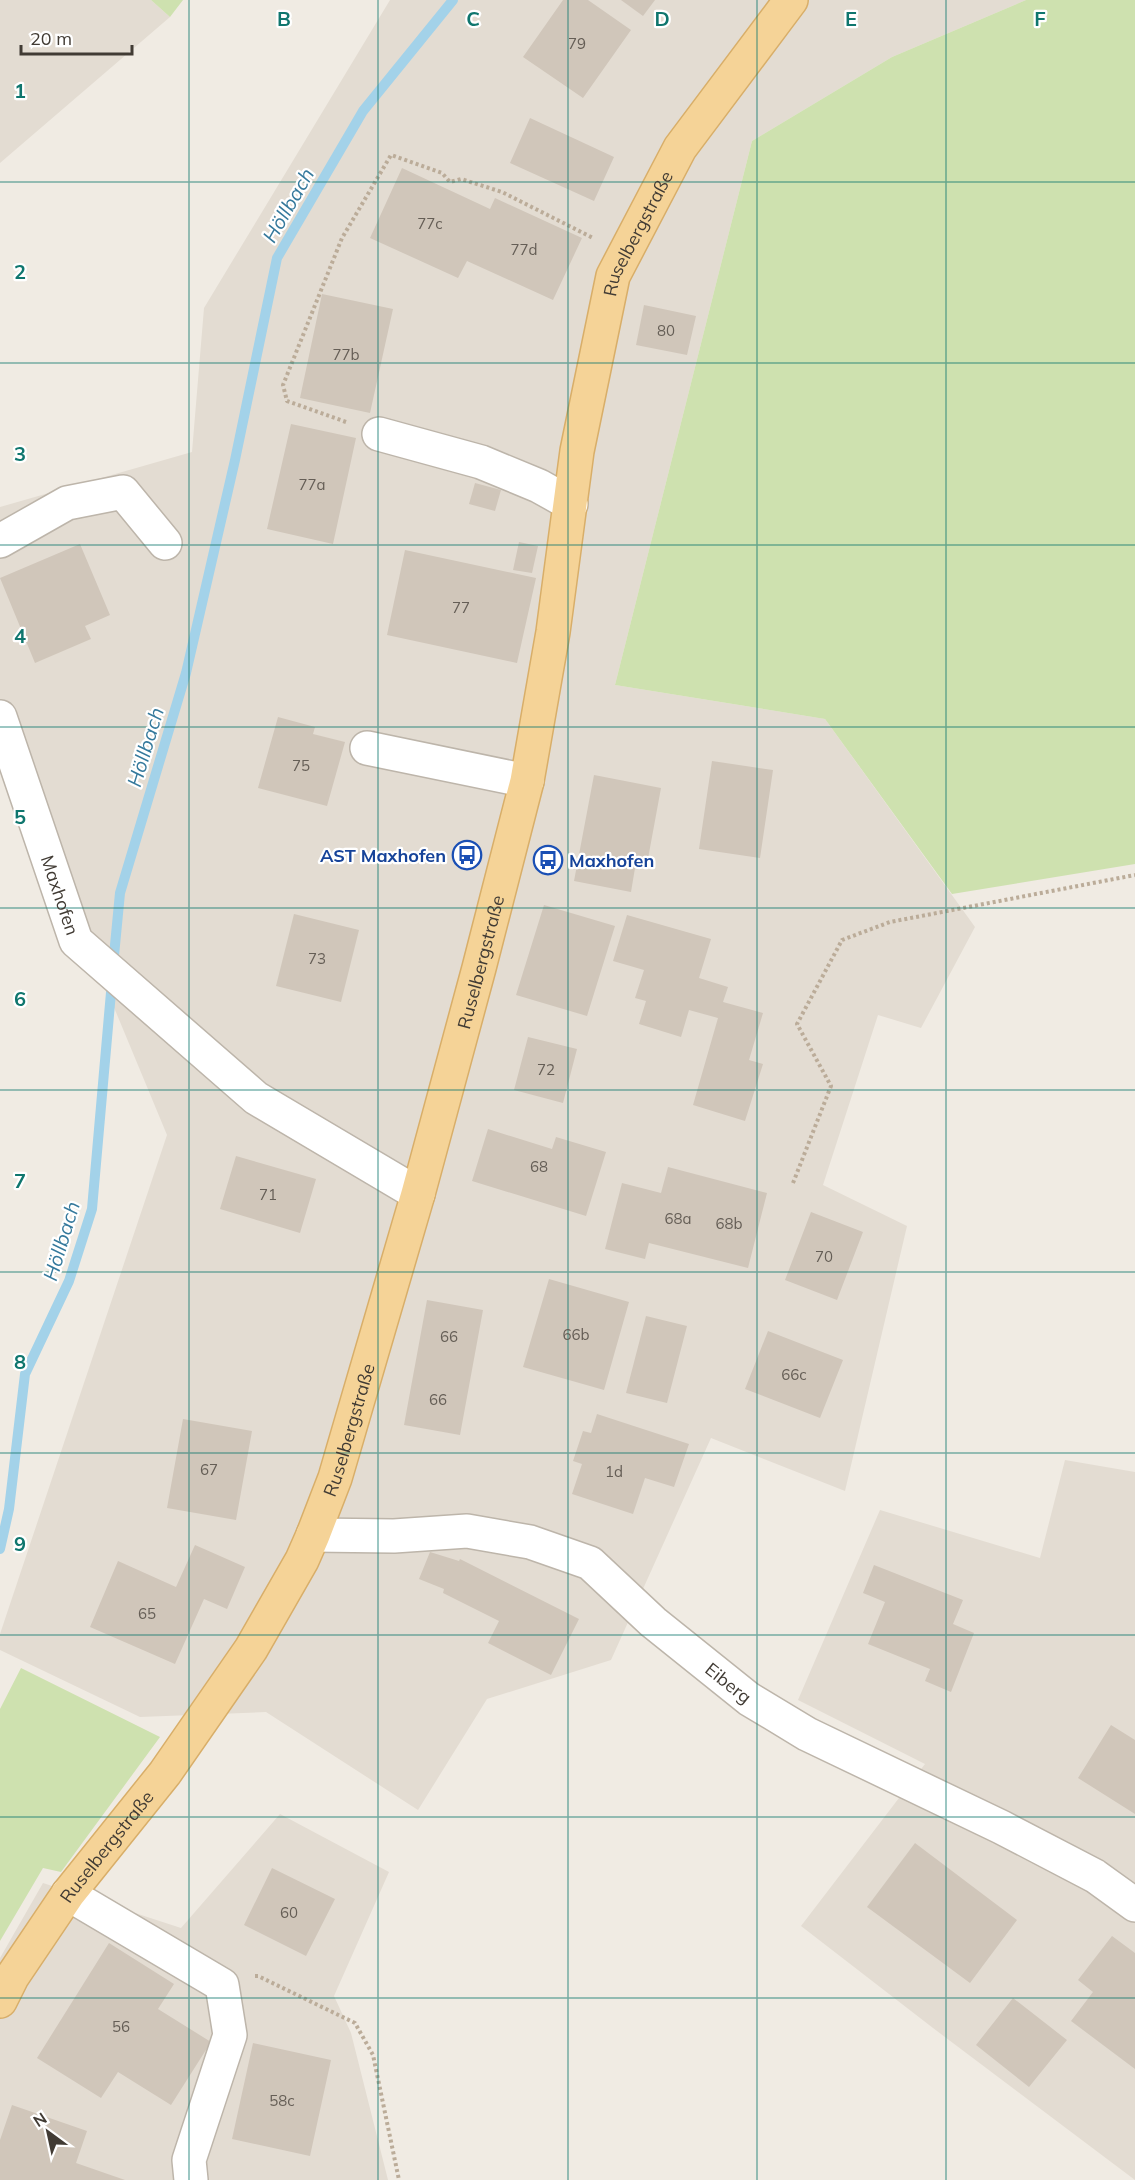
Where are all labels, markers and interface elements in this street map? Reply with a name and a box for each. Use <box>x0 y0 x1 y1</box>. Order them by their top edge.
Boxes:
text: B <box>277 6 291 31</box>
text: C <box>466 6 480 31</box>
text: D <box>654 6 670 31</box>
text: E <box>845 6 857 31</box>
text: F <box>1034 6 1046 31</box>
scale bar <box>21 18 132 56</box>
text: 20 m <box>30 27 72 50</box>
house number: 79 <box>568 34 586 53</box>
text: 1 <box>14 78 26 103</box>
water label: Höllbach <box>257 163 319 247</box>
street label: Ruselbergstraße <box>598 167 678 298</box>
house number: 77c <box>417 214 443 233</box>
house number: 77d <box>510 240 538 259</box>
text: 2 <box>14 259 26 284</box>
house number: 80 <box>657 321 675 340</box>
house number: 77b <box>332 345 360 364</box>
text: 3 <box>14 441 26 466</box>
house number: 77a <box>298 475 326 494</box>
house number: 77 <box>452 598 470 617</box>
text: 4 <box>14 623 26 648</box>
water label: Höllbach <box>121 704 169 790</box>
house number: 75 <box>292 756 310 775</box>
text: 5 <box>14 804 26 829</box>
bus stop icon: AST Maxhofen <box>451 839 483 871</box>
place label: AST Maxhofen <box>320 844 446 867</box>
bus stop icon: Maxhofen <box>532 844 564 876</box>
place label: Maxhofen <box>569 849 654 872</box>
street label: Maxhofen <box>36 852 85 938</box>
street label: Ruselbergstraße <box>452 893 509 1031</box>
house number: 73 <box>308 949 326 968</box>
text: 6 <box>14 986 26 1011</box>
house number: 72 <box>537 1060 555 1079</box>
house number: 68 <box>530 1157 548 1176</box>
text: 7 <box>14 1168 26 1193</box>
house number: 71 <box>259 1185 277 1204</box>
water label: Höllbach <box>37 1198 85 1284</box>
house number: 68a <box>664 1209 692 1228</box>
house number: 68b <box>715 1214 743 1233</box>
house number: 70 <box>815 1247 833 1266</box>
house number: 66b <box>562 1325 590 1344</box>
house number: 66 <box>440 1327 458 1346</box>
text: 8 <box>14 1349 26 1374</box>
street label: Ruselbergstraße <box>318 1361 379 1500</box>
house number: 66c <box>781 1365 807 1384</box>
house number: 66 <box>429 1390 447 1409</box>
house number: 67 <box>200 1460 218 1479</box>
house number: 1d <box>605 1462 623 1481</box>
text: 9 <box>14 1531 26 1556</box>
house number: 65 <box>138 1604 156 1623</box>
street label: Eiberg <box>701 1657 756 1708</box>
street label: Ruselbergstraße <box>54 1786 158 1907</box>
house number: 60 <box>280 1903 298 1922</box>
house number: 56 <box>112 2017 130 2036</box>
house number: 58c <box>269 2091 295 2110</box>
north arrow <box>18 2102 78 2162</box>
text: N <box>29 2108 50 2131</box>

